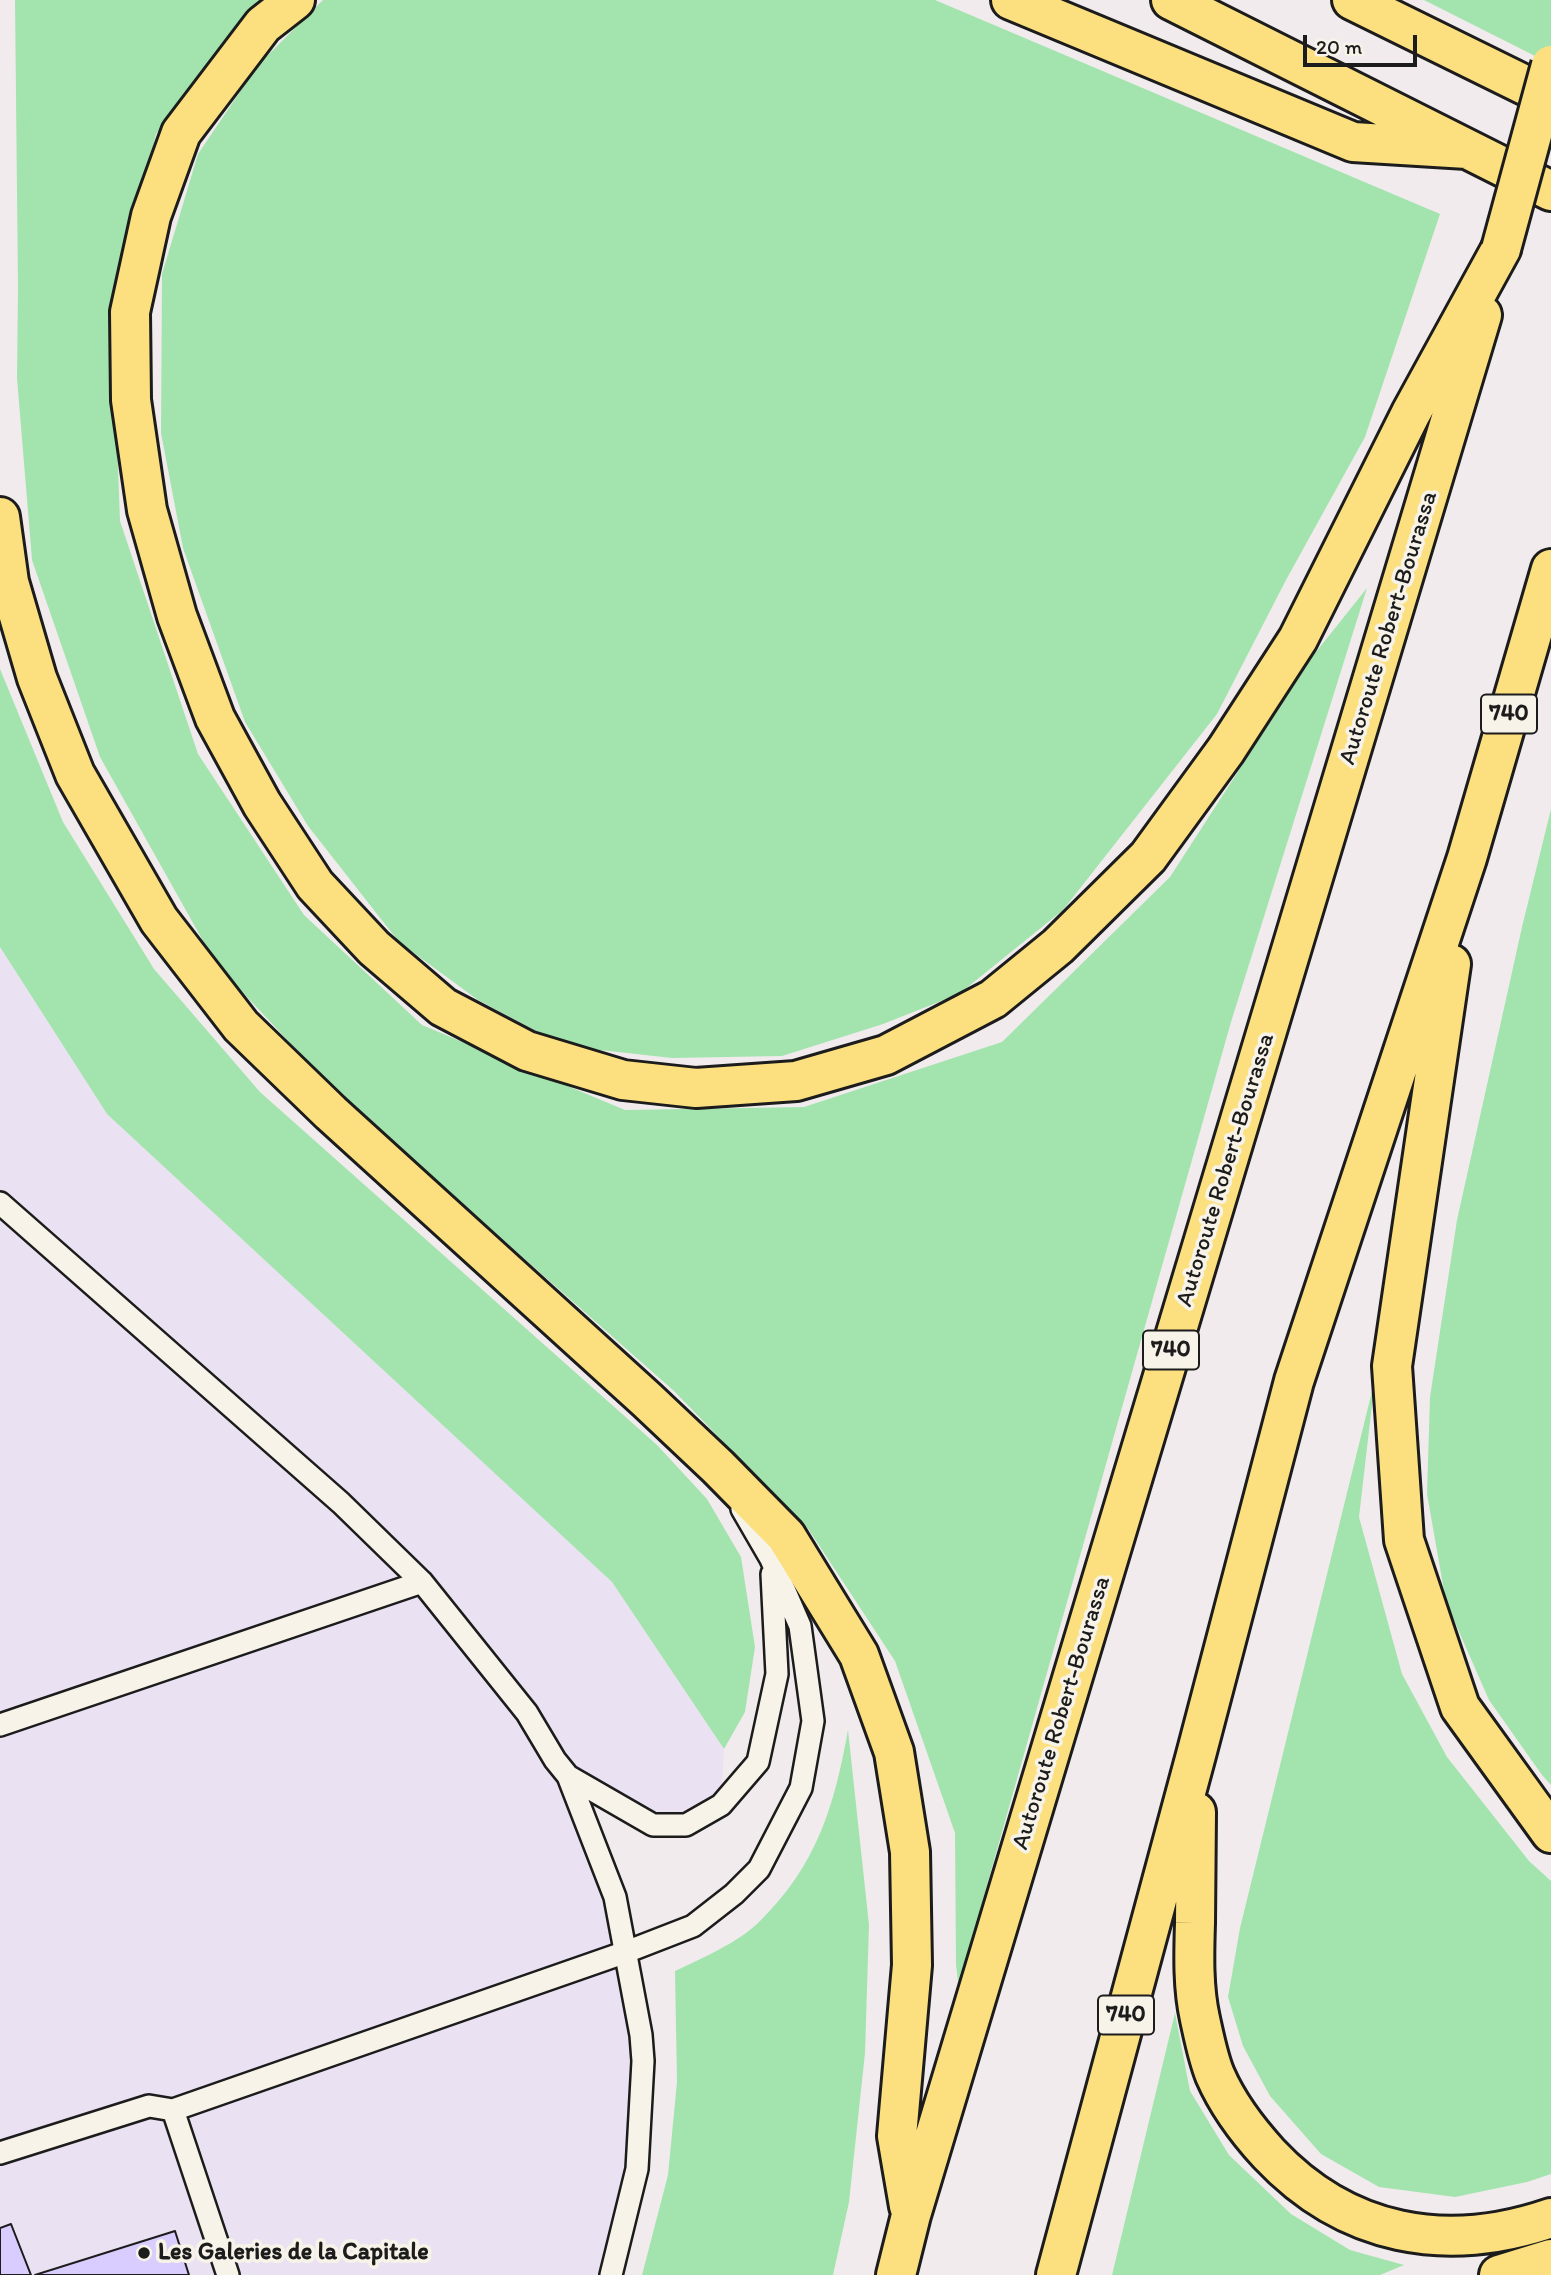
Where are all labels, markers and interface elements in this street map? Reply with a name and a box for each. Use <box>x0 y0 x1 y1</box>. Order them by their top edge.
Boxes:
scale bar <box>1306 21 1420 65</box>
text: 20 m <box>1316 34 1362 59</box>
street label: Autoroute Robert-Bourassa <box>1334 488 1444 768</box>
road number: 740 <box>1481 694 1537 734</box>
street label: Autoroute Robert-Bourassa <box>1171 1030 1281 1310</box>
road number: 740 <box>1143 1330 1199 1370</box>
street label: Autoroute Robert-Bourassa <box>1007 1573 1117 1853</box>
road number: 740 <box>1098 1996 1154 2034</box>
place label: Les Galeries de la Capitale <box>158 2239 429 2267</box>
marker: Les Galeries de la Capitale <box>136 2245 152 2261</box>

